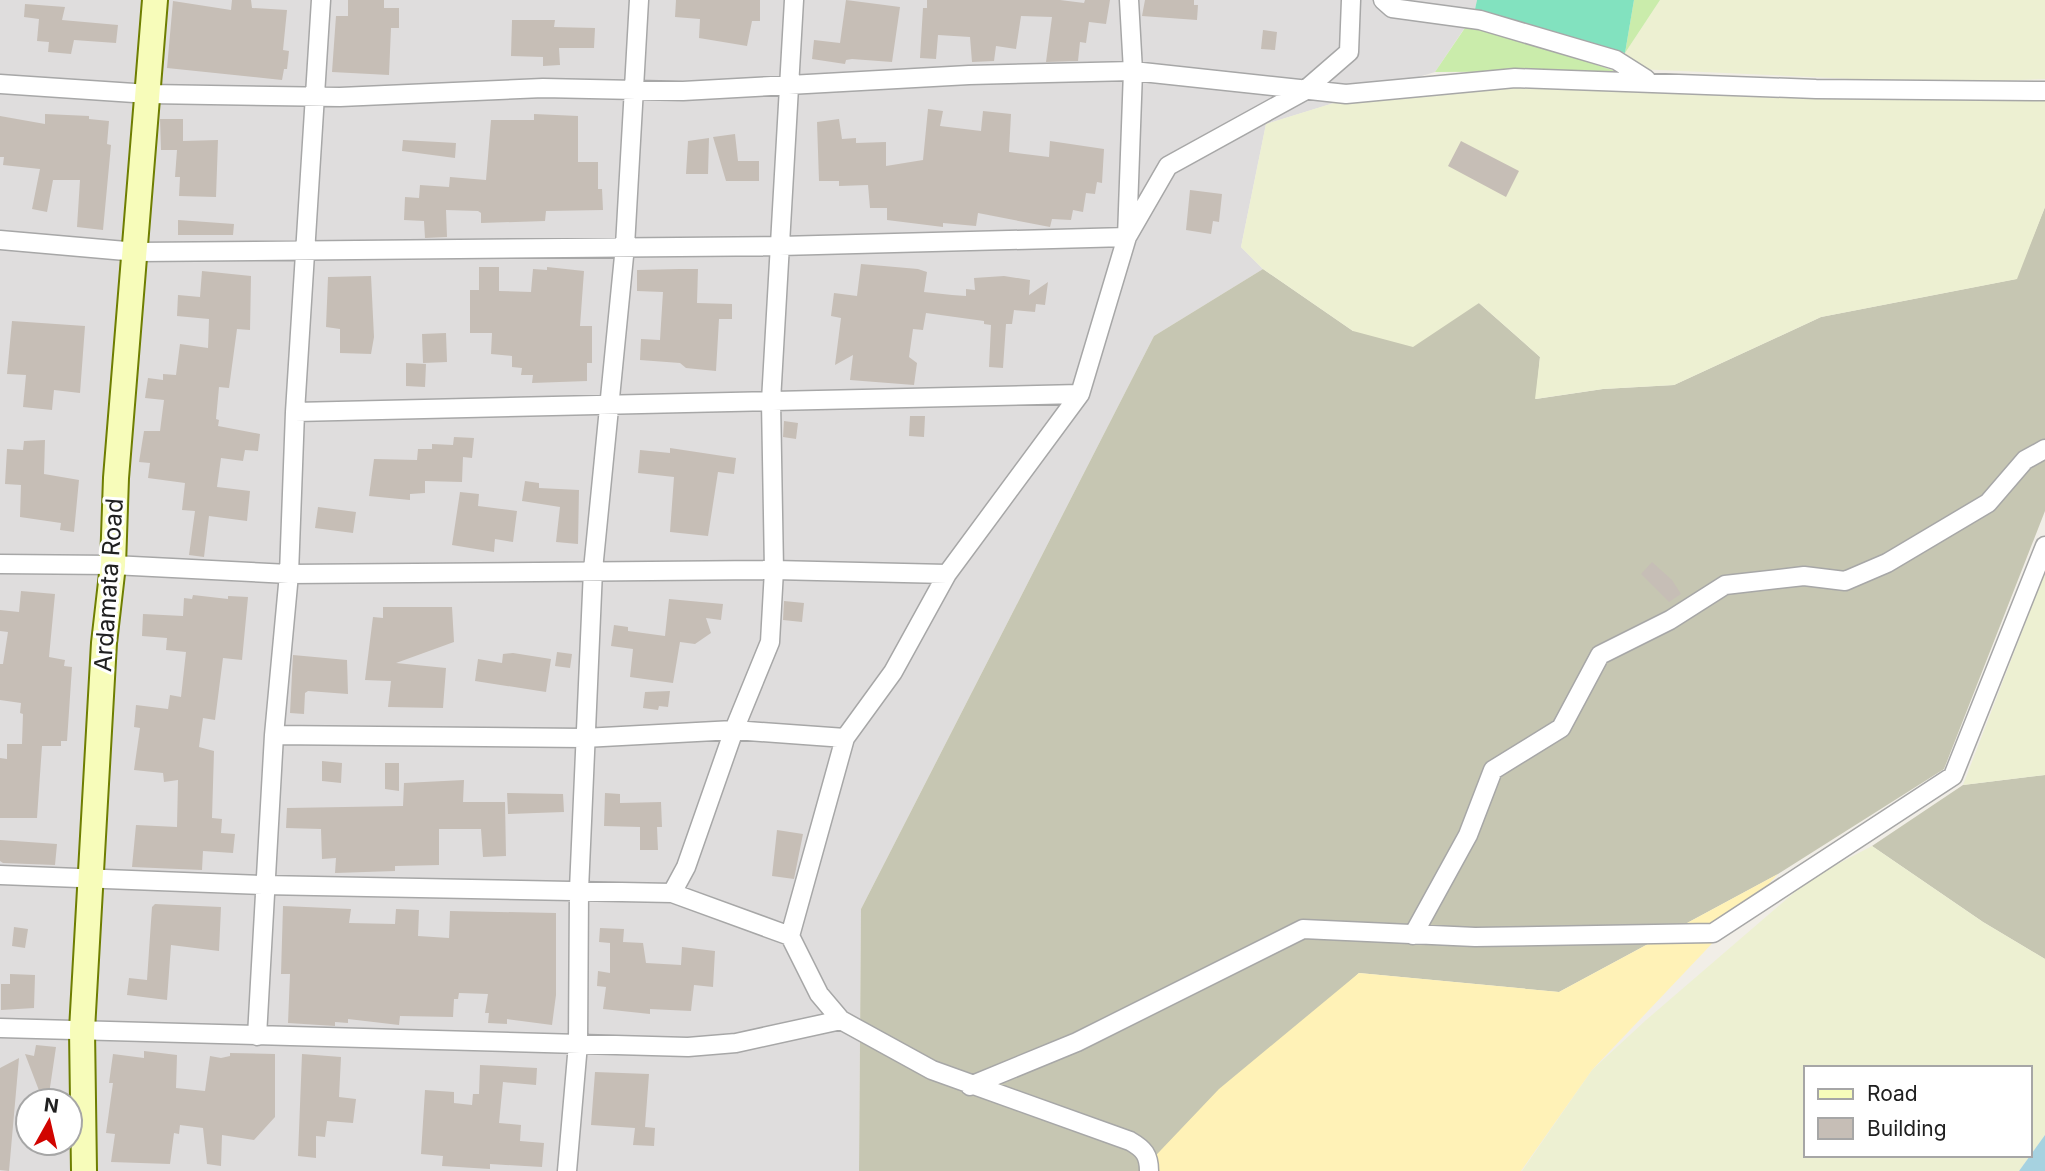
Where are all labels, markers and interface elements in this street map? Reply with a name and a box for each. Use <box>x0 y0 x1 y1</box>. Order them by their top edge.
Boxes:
street label: Ardamata Road <box>88 497 129 673</box>
legend <box>1804 1066 2031 1157</box>
text: Road <box>1867 1081 1918 1106</box>
north arrow <box>14 1087 84 1157</box>
text: N <box>43 1093 60 1118</box>
text: Building <box>1867 1116 1947 1141</box>

